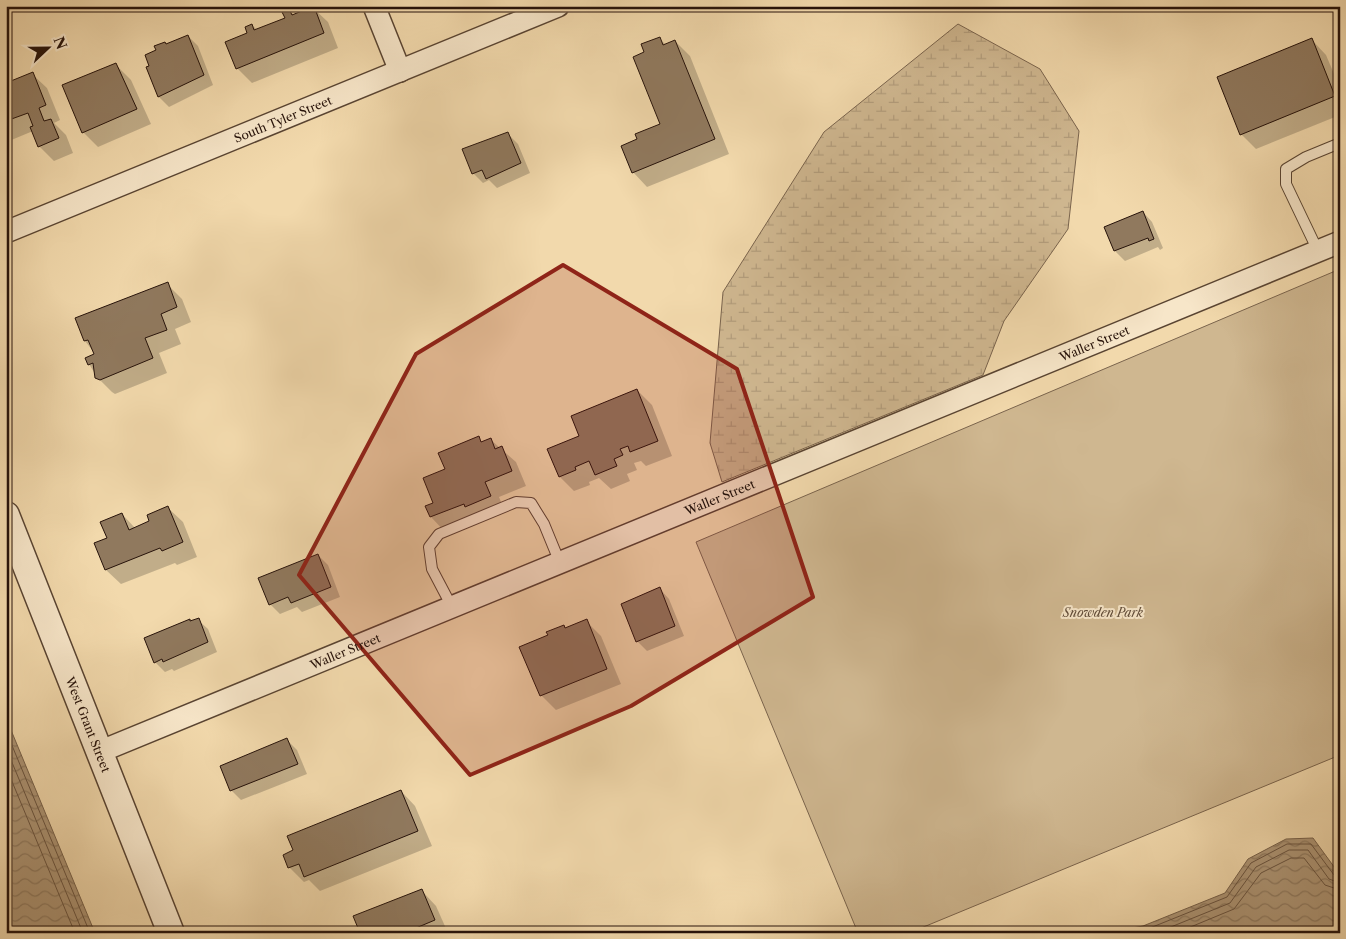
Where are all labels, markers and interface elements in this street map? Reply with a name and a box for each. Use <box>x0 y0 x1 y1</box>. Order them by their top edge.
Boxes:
north arrow <box>22 22 72 72</box>
text: N <box>49 34 71 52</box>
street label: South Tyler Street <box>232 92 334 145</box>
street label: Waller Street <box>1056 322 1132 364</box>
street label: Waller Street <box>681 476 758 518</box>
park label: Snowden Park <box>1062 605 1144 620</box>
street label: Waller Street <box>307 630 383 672</box>
street label: West Grant Street <box>63 673 115 775</box>

